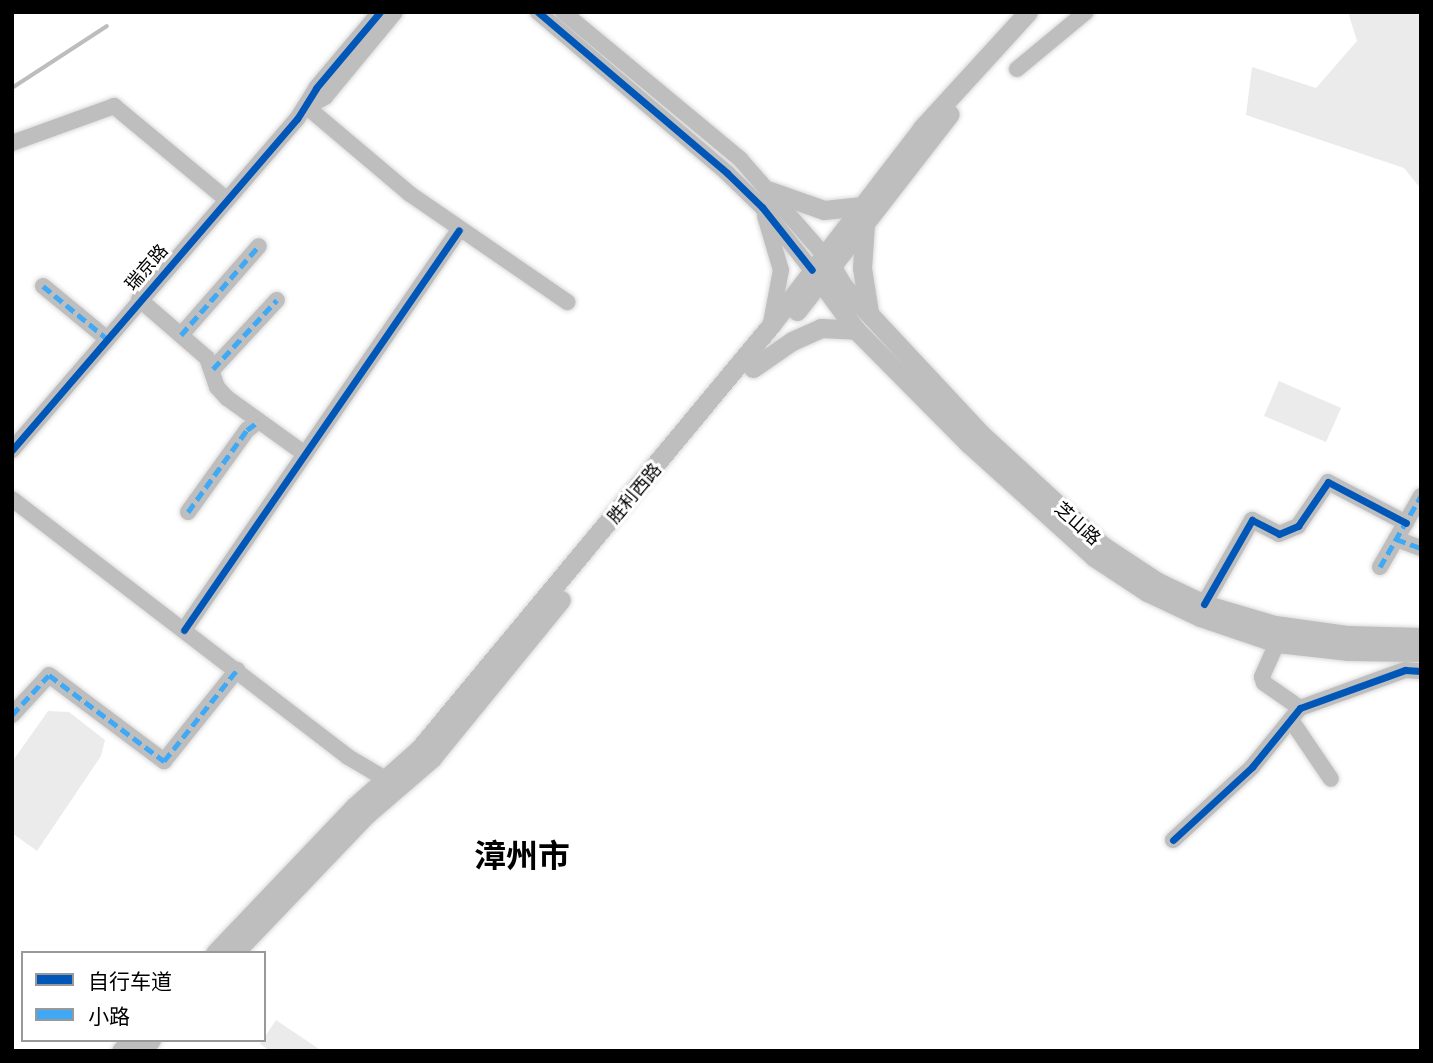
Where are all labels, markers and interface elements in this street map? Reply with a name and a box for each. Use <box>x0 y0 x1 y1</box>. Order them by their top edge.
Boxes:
street label: 瑞京路 <box>120 240 172 294</box>
street label: 胜利西路 <box>603 458 665 528</box>
street label: 芝山路 <box>1051 497 1105 549</box>
district label: 漳州市 <box>474 836 570 874</box>
legend <box>21 951 266 1042</box>
text: 自行车道 <box>88 968 172 994</box>
text: 小路 <box>88 1003 130 1029</box>

